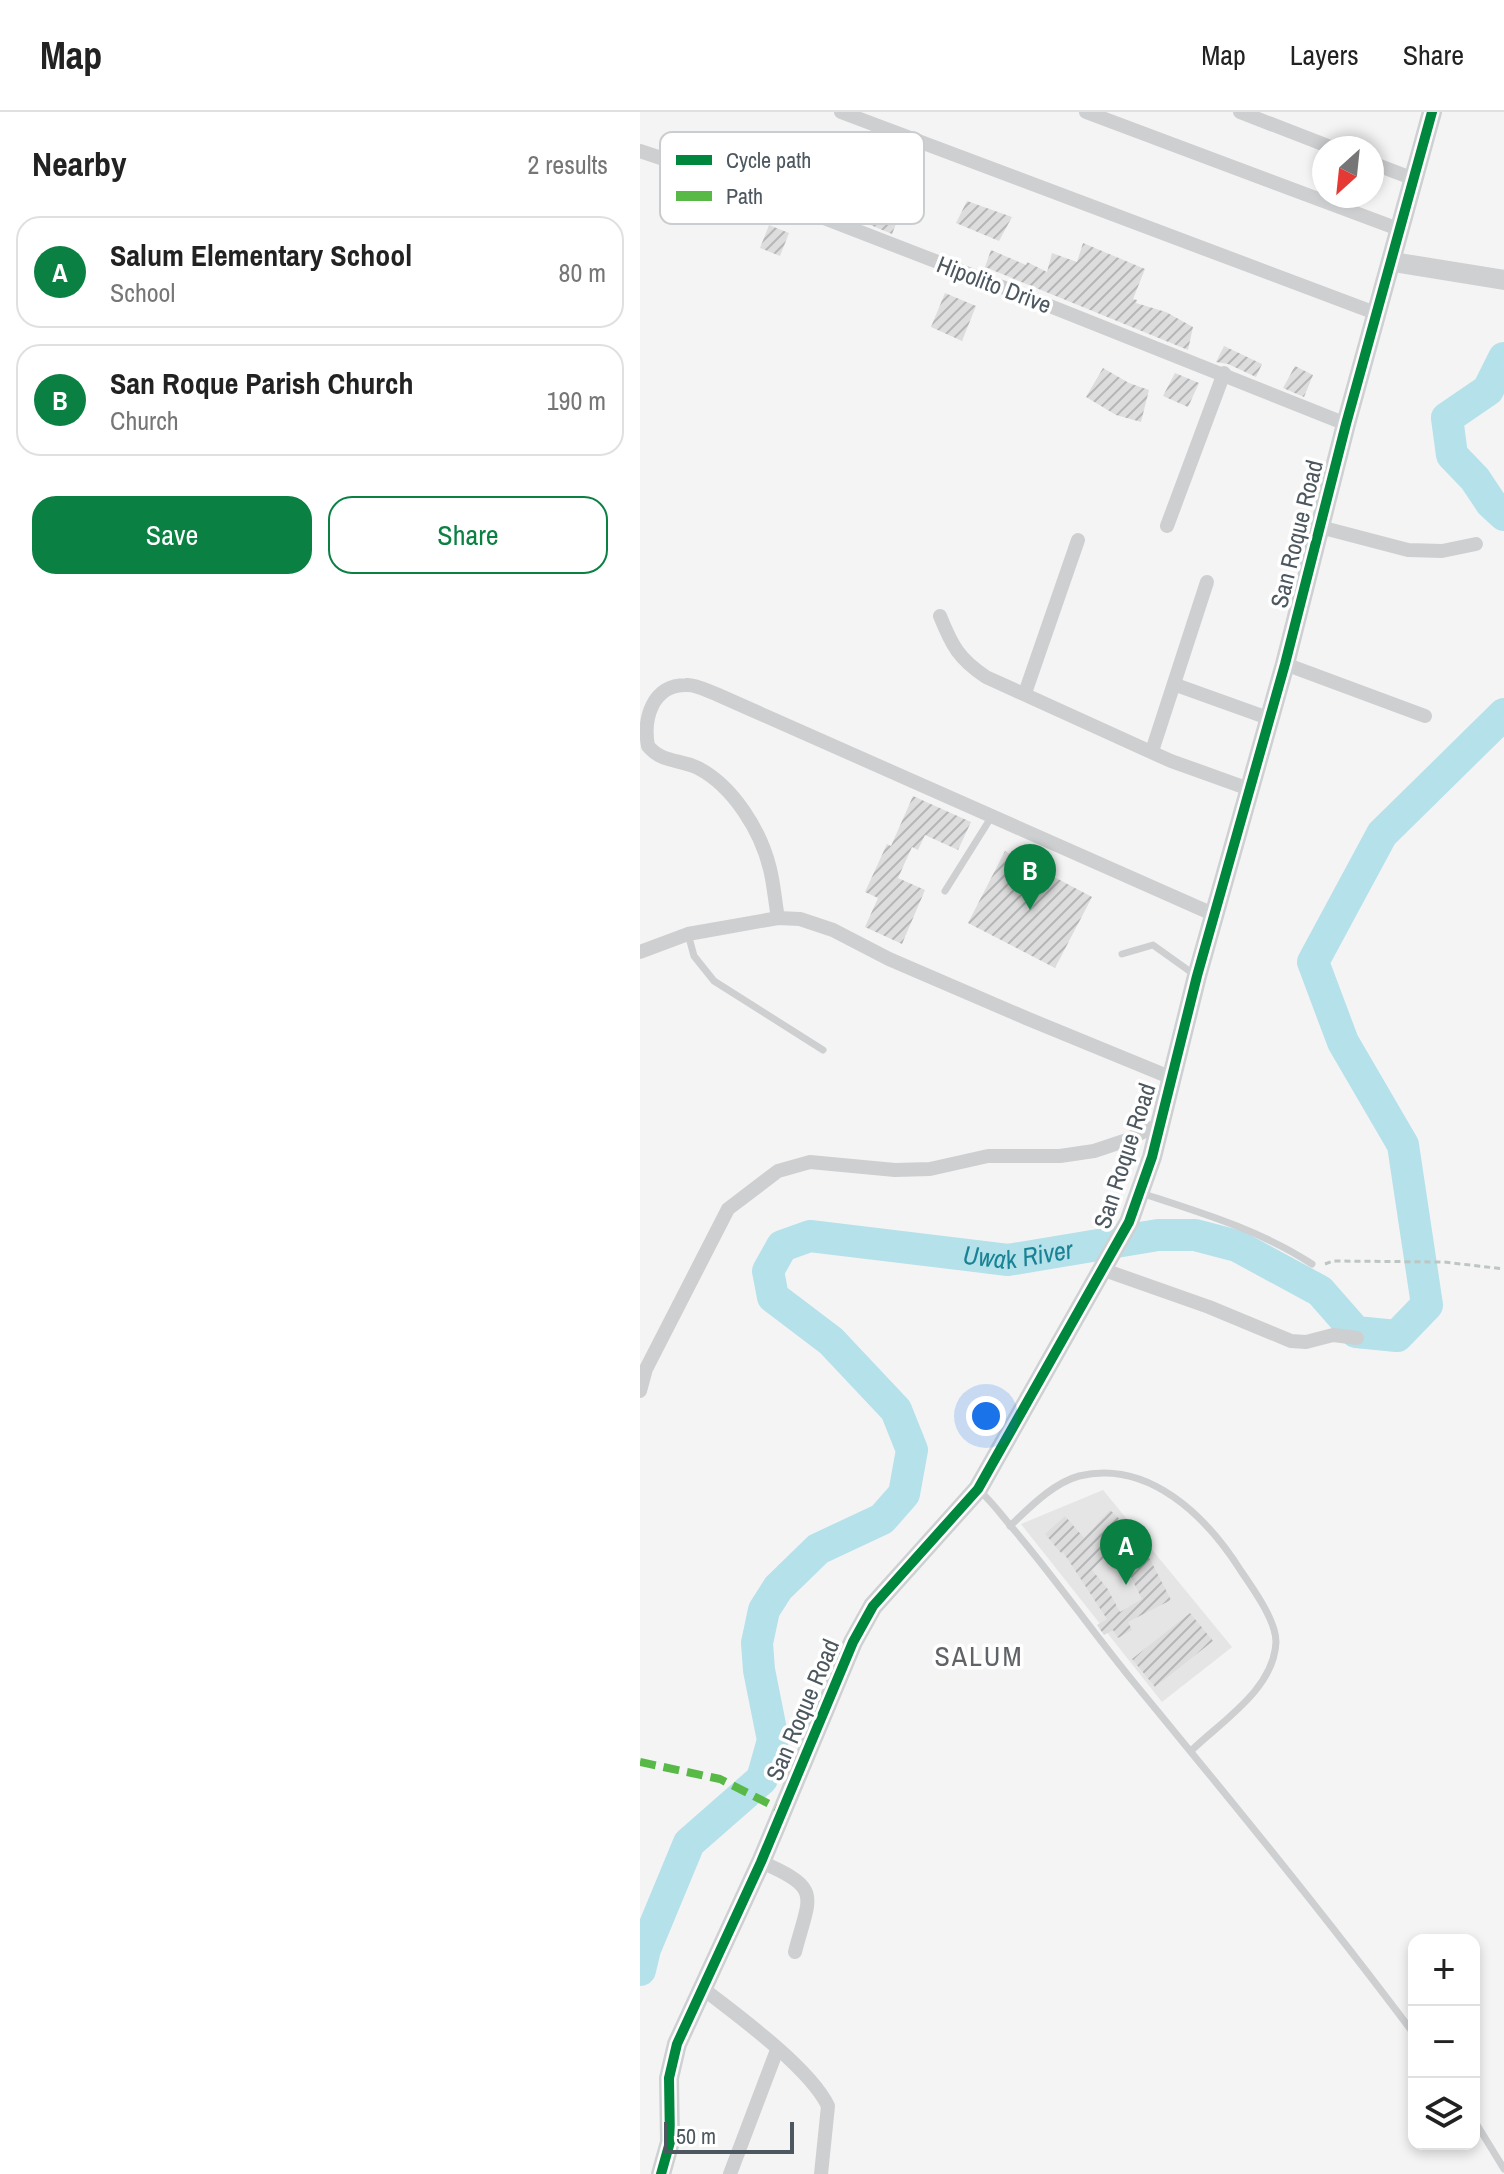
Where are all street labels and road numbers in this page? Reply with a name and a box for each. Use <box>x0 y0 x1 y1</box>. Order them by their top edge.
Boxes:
street label: Hipolito Drive <box>932 248 1056 321</box>
street label: San Roque Road <box>1262 457 1330 611</box>
street label: San Roque Road <box>1086 1079 1163 1232</box>
street label: San Roque Road <box>758 1634 846 1785</box>

